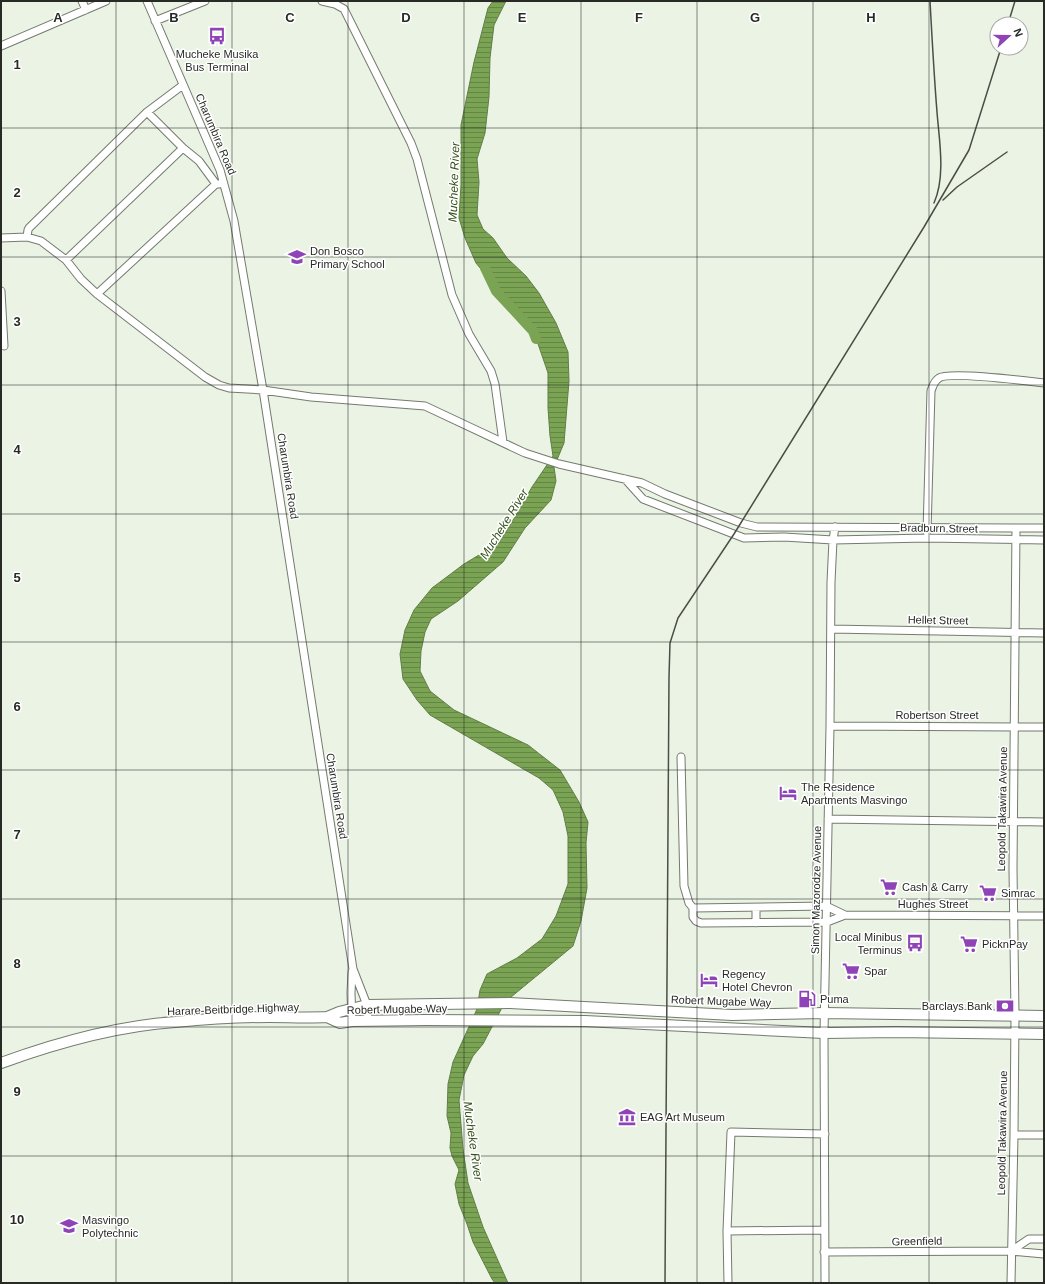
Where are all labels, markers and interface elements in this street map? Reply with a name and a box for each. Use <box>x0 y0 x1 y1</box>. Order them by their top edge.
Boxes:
text: A <box>53 10 63 25</box>
text: B <box>169 10 179 25</box>
text: C <box>285 10 295 25</box>
text: D <box>401 10 411 25</box>
text: E <box>518 10 527 25</box>
text: F <box>635 10 643 25</box>
text: G <box>750 10 760 25</box>
text: H <box>866 10 876 25</box>
north arrow <box>989 16 1029 56</box>
bus stop icon: Mucheke Musika Bus Terminal <box>207 26 227 46</box>
text: N <box>1011 27 1025 38</box>
place label: Mucheke Musika Bus Terminal <box>176 48 259 73</box>
text: 1 <box>13 57 21 72</box>
street label: Charumbira Road <box>194 92 238 176</box>
water label: Mucheke River <box>446 141 462 222</box>
text: 2 <box>13 185 21 200</box>
place label: Don Bosco Primary School <box>310 245 385 270</box>
school or university icon: Don Bosco Primary School <box>287 247 307 267</box>
text: 3 <box>13 314 21 329</box>
street label: Charumbira Road <box>275 432 301 520</box>
text: 4 <box>13 442 21 457</box>
water label: Mucheke River <box>477 486 532 562</box>
street label: Bradburn Street <box>900 521 978 535</box>
text: 5 <box>13 570 21 585</box>
street label: Hellet Street <box>908 613 968 627</box>
text: 6 <box>13 699 21 714</box>
street label: Robertson Street <box>895 709 979 721</box>
street label: Leopold Takawira Avenue <box>995 746 1009 872</box>
street label: Charumbira Road <box>324 752 350 840</box>
place label: The Residence Apartments Masvingo <box>801 781 907 806</box>
hotel icon: The Residence Apartments Masvingo <box>778 783 798 803</box>
street label: Simon Mazorodze Avenue <box>809 826 823 954</box>
text: 7 <box>13 827 21 842</box>
supermarket icon: Cash & Carry <box>879 877 899 897</box>
place label: Cash & Carry <box>902 881 969 893</box>
supermarket icon: Simrac <box>978 883 998 903</box>
place label: Simrac <box>1001 887 1036 899</box>
street label: Hughes Street <box>898 898 968 910</box>
place label: Local Minibus Terminus <box>835 931 902 956</box>
bus stop icon: Local Minibus Terminus <box>905 933 925 953</box>
supermarket icon: PicknPay <box>959 934 979 954</box>
place label: PicknPay <box>982 938 1028 950</box>
text: 8 <box>13 956 21 971</box>
supermarket icon: Spar <box>841 961 861 981</box>
place label: Spar <box>864 965 888 977</box>
place label: Regency Hotel Chevron <box>722 968 792 993</box>
hotel icon: Regency Hotel Chevron <box>699 970 719 990</box>
fuel station icon: Puma <box>797 989 817 1009</box>
street label: Robert Mugabe Way <box>671 993 772 1009</box>
place label: Puma <box>820 993 850 1005</box>
bank icon: Barclays Bank <box>995 996 1015 1016</box>
place label: Barclays Bank <box>922 1000 992 1012</box>
street label: Harare-Beitbridge Highway <box>167 1001 300 1017</box>
street label: Robert Mugabe Way <box>347 1002 448 1016</box>
street label: Leopold Takawira Avenue <box>995 1070 1009 1196</box>
text: 9 <box>13 1084 21 1099</box>
water label: Mucheke River <box>460 1100 486 1183</box>
museum icon: EAG Art Museum <box>617 1107 637 1127</box>
place label: EAG Art Museum <box>640 1111 725 1123</box>
text: 10 <box>10 1212 24 1227</box>
place label: Masvingo Polytechnic <box>82 1214 139 1239</box>
school or university icon: Masvingo Polytechnic <box>59 1216 79 1236</box>
street label: Greenfield <box>892 1235 942 1247</box>

